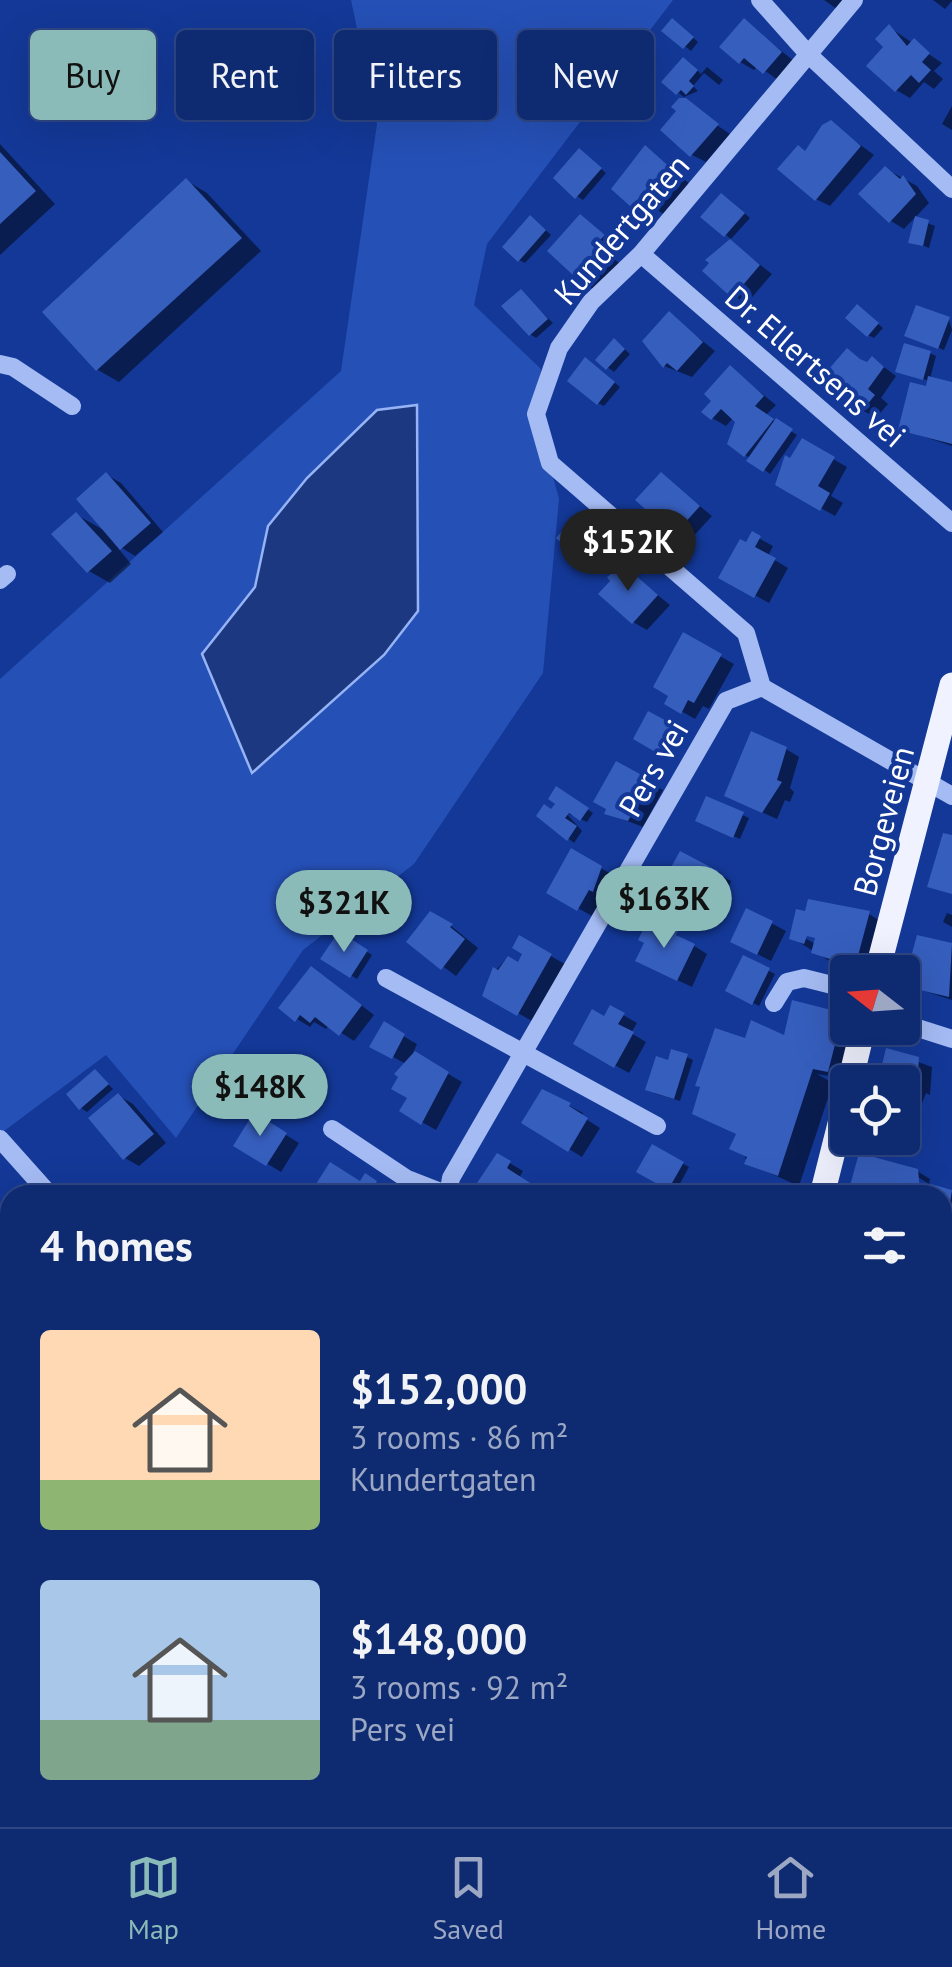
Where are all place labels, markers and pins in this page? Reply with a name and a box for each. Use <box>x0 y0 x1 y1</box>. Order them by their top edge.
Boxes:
pin: $152K <box>558 509 698 594</box>
pin: $163K <box>594 866 734 951</box>
pin: $321K <box>274 870 414 955</box>
pin: $148K <box>190 1054 330 1139</box>

